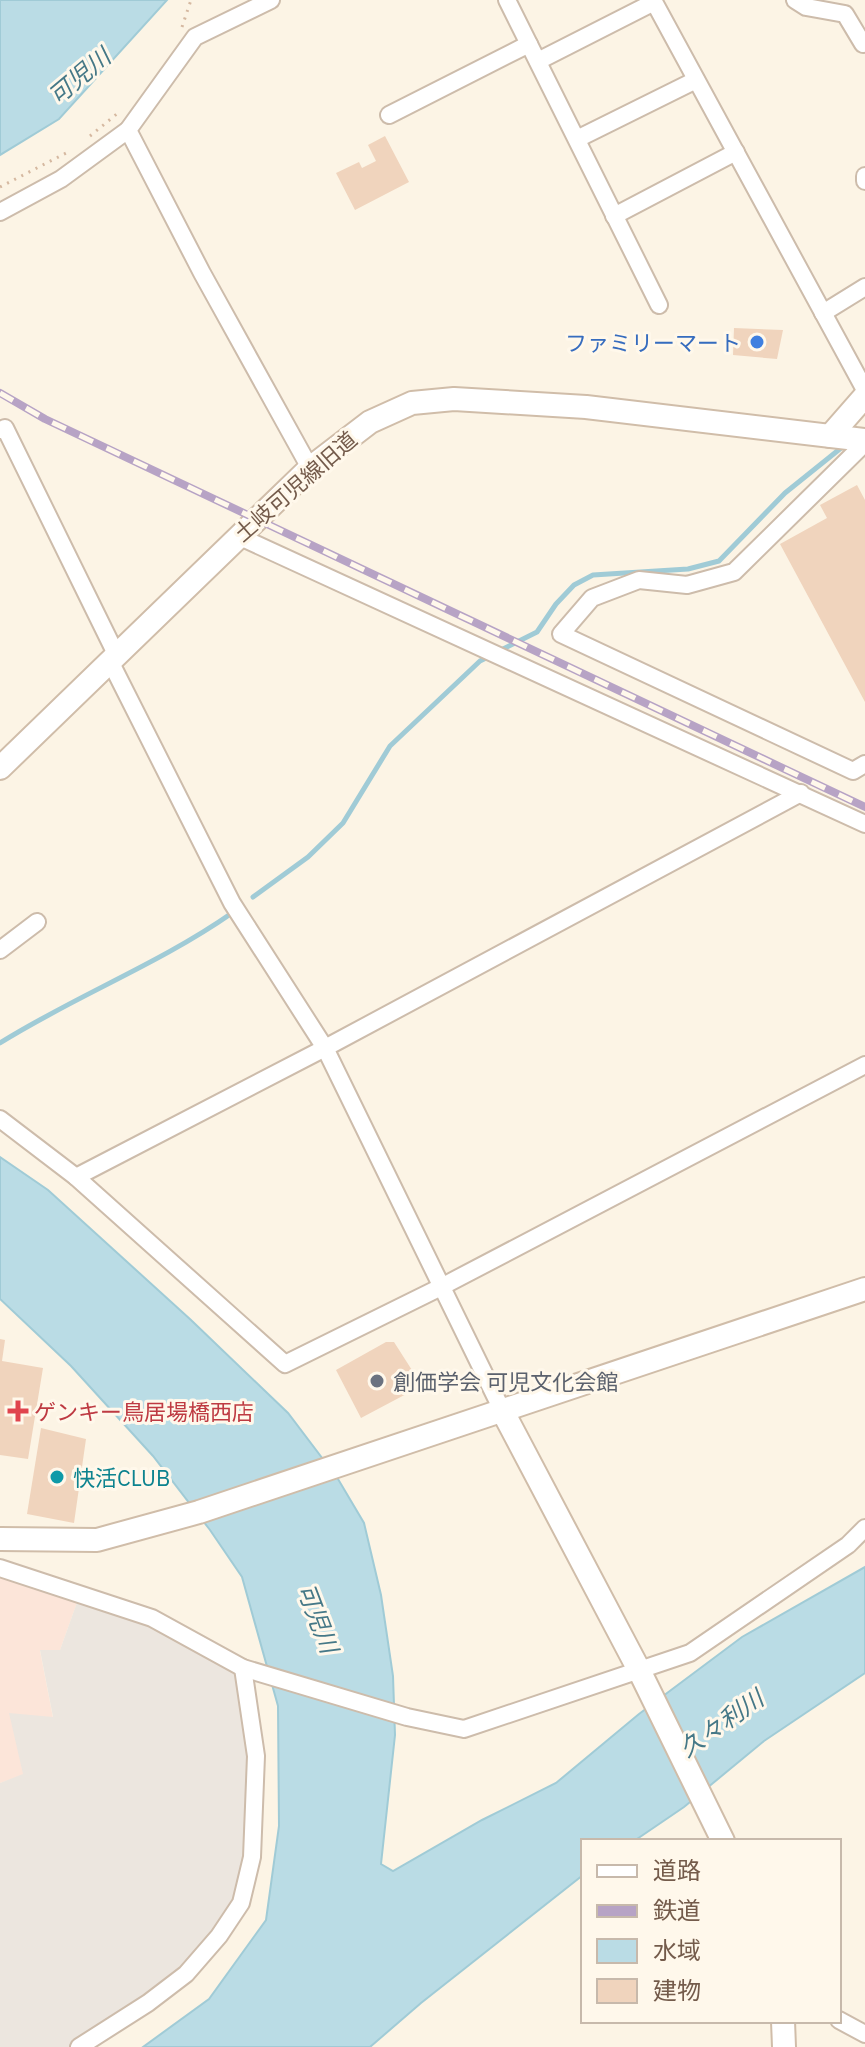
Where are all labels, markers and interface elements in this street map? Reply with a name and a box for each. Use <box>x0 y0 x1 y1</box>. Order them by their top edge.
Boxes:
water label: 可児川 <box>41 39 119 111</box>
place label: ファミリーマート <box>565 328 741 357</box>
marker: ファミリーマート <box>748 333 766 351</box>
street label: 土岐可児線旧道 <box>227 425 363 547</box>
place label: 創価学会 可児文化会館 <box>393 1367 618 1396</box>
marker: 創価学会 可児文化会館 <box>368 1372 386 1390</box>
place label: ゲンキー鳥居場橋西店 <box>34 1397 254 1426</box>
marker: ゲンキー鳥居場橋西店 <box>9 1402 27 1420</box>
place label: 快活CLUB <box>73 1463 170 1492</box>
marker: 快活CLUB <box>48 1468 66 1486</box>
water label: 可児川 <box>290 1579 347 1660</box>
water label: 久々利川 <box>673 1681 772 1764</box>
legend <box>581 1839 841 2023</box>
text: 道路 <box>653 1854 701 1886</box>
text: 鉄道 <box>653 1894 701 1926</box>
text: 水域 <box>653 1934 701 1966</box>
text: 建物 <box>653 1974 701 2006</box>

